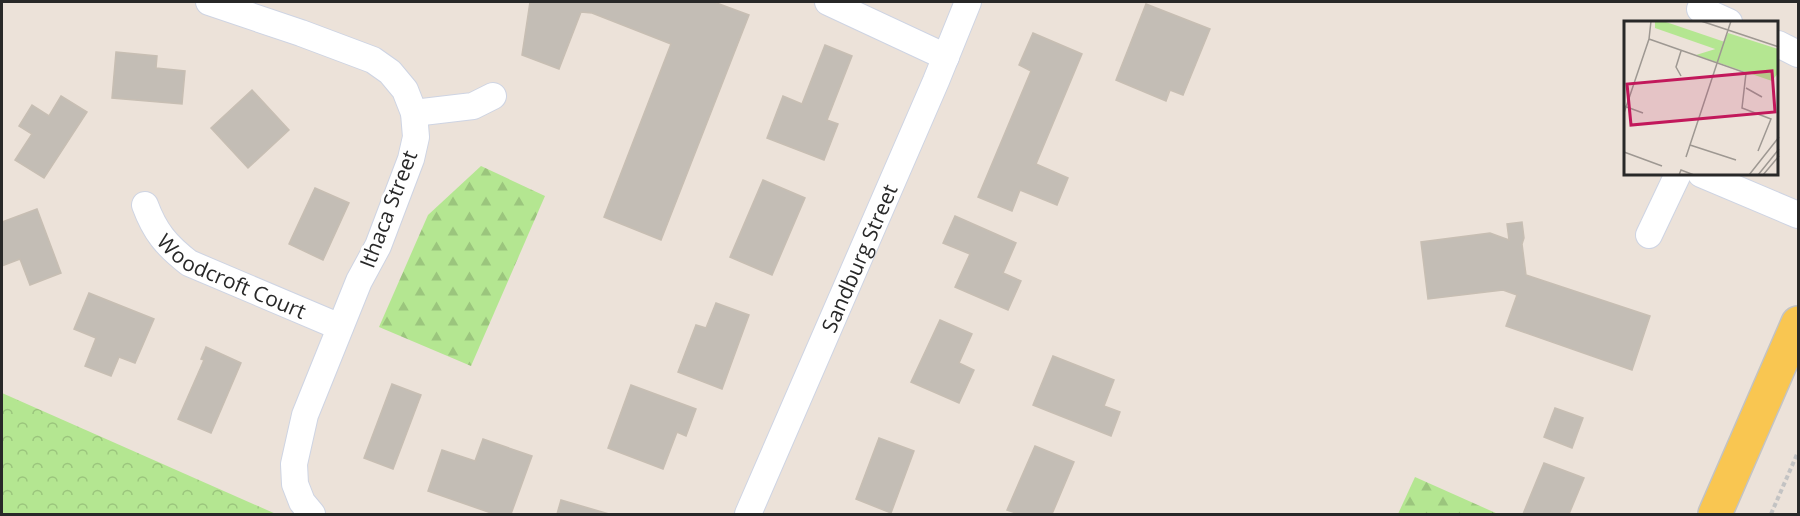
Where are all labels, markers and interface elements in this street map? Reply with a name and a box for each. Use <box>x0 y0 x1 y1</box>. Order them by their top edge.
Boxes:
inset map <box>1624 21 1779 176</box>
street label: Ithaca Street <box>353 146 423 272</box>
street label: Sandburg Street <box>815 180 904 337</box>
street label: Woodcroft Court <box>151 228 310 325</box>

